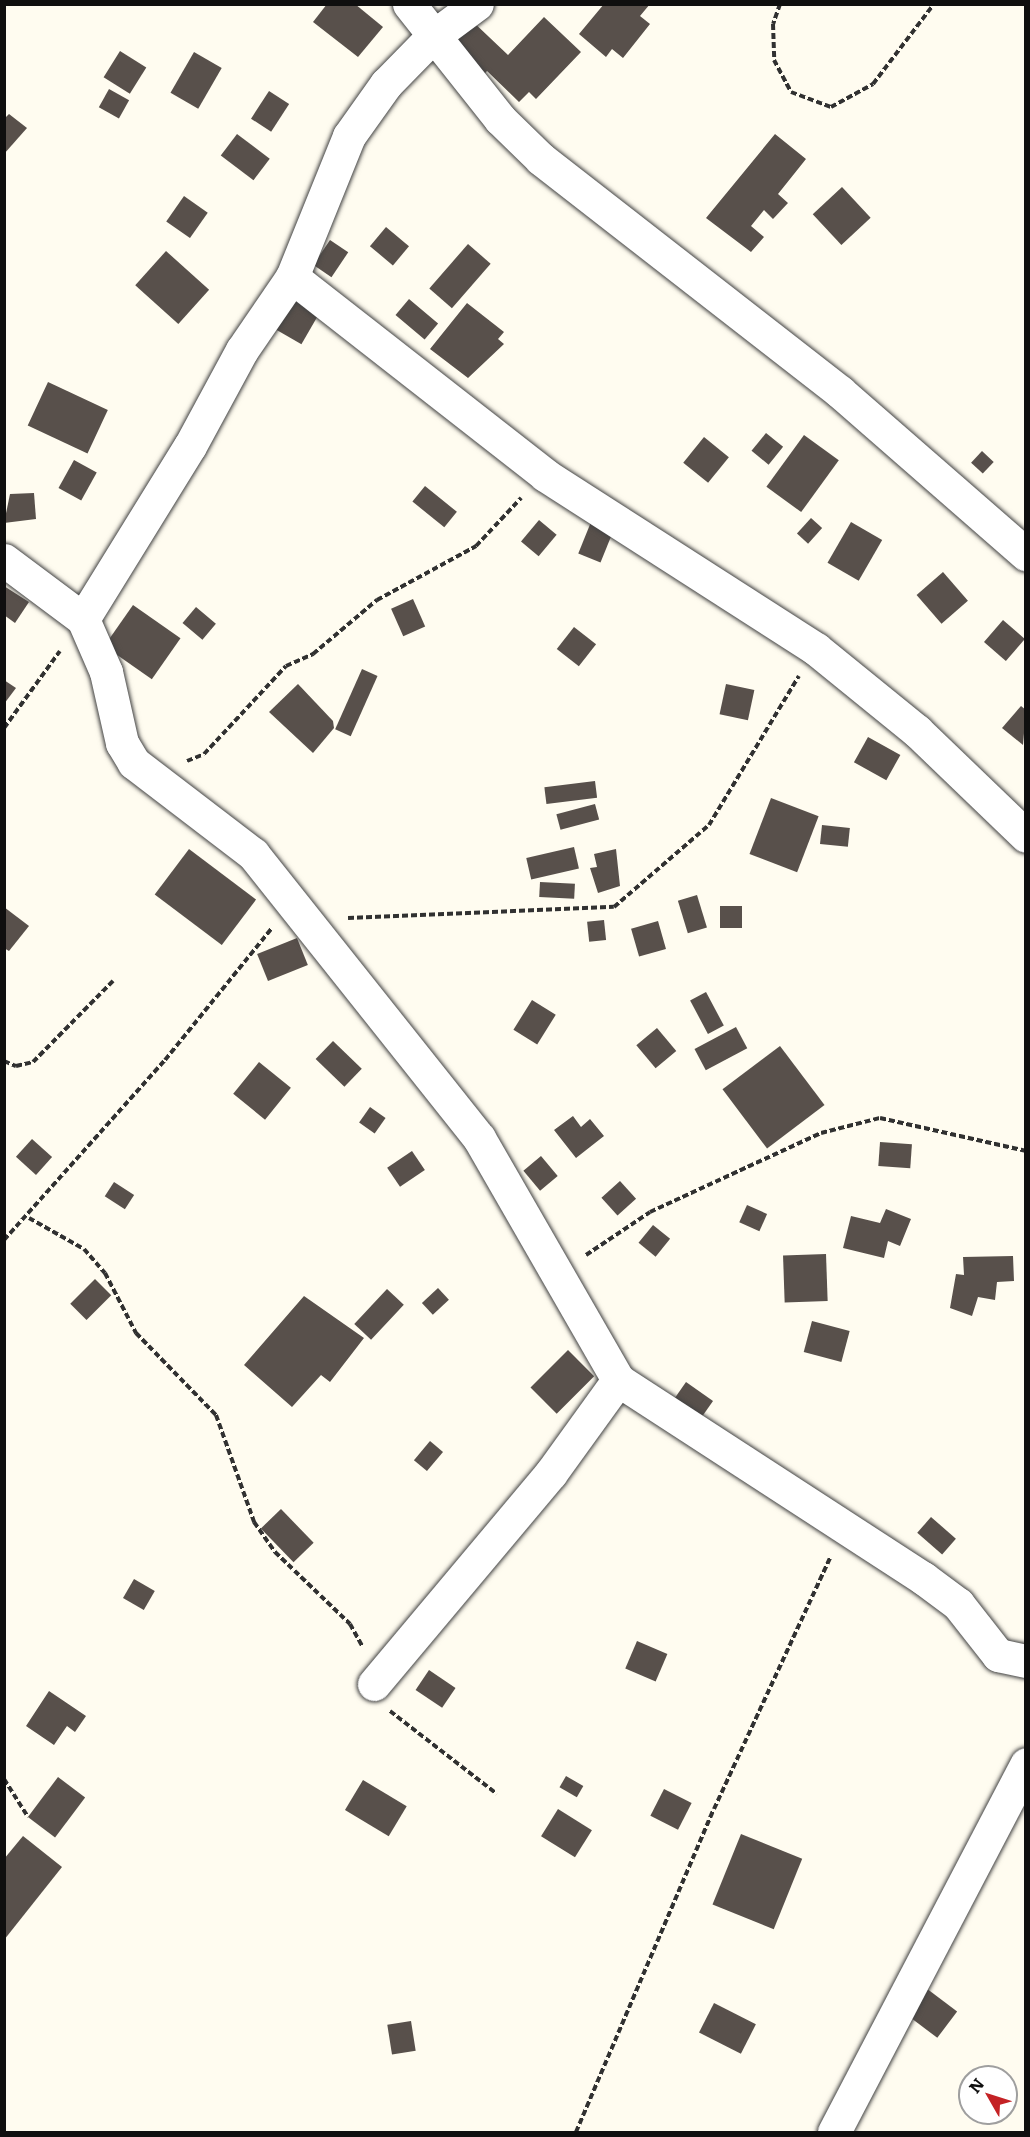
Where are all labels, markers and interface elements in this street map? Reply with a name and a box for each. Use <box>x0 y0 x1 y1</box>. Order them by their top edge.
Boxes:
north arrow <box>958 2065 1018 2125</box>
text: N <box>962 2072 989 2098</box>

